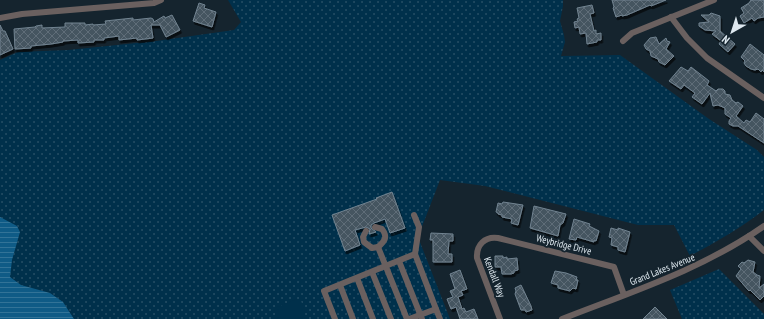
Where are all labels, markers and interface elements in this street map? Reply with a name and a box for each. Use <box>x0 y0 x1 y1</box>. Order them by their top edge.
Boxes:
north arrow <box>712 12 752 52</box>
text: N <box>719 32 732 47</box>
street label: Weybridge Drive <box>535 231 593 258</box>
street label: Grand Lakes Avenue <box>628 251 697 288</box>
street label: Kendall Way <box>481 255 508 299</box>

